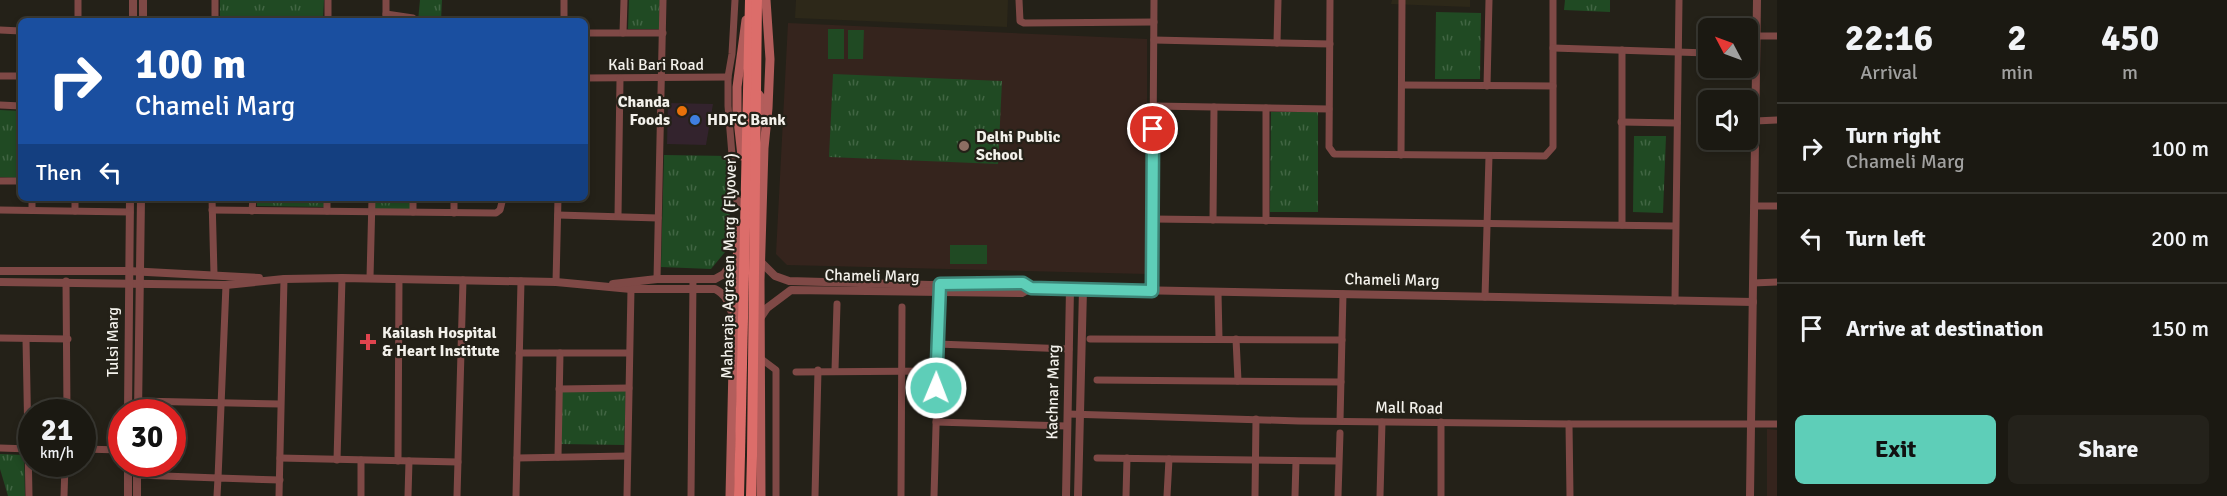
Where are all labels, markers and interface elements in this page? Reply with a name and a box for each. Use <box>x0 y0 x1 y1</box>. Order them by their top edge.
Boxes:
text: 22:16 <box>1845 16 1933 61</box>
text: 2 <box>2007 16 2027 61</box>
text: 450 <box>2101 16 2159 61</box>
north arrow <box>1698 18 1758 78</box>
map controls <box>1698 18 1758 150</box>
text: 100 m <box>135 39 246 90</box>
icon: right <box>36 42 114 120</box>
street label: Kali Bari Road <box>608 55 704 75</box>
text: Arrival <box>1860 60 1918 85</box>
text: min <box>2001 60 2033 85</box>
text: m <box>2122 60 2138 85</box>
text: Chameli Marg <box>135 90 295 123</box>
button: sound <box>1698 90 1758 150</box>
place label: Chanda Foods <box>618 92 670 130</box>
pin <box>1127 103 1178 154</box>
marker: Chanda Foods <box>675 104 689 118</box>
place label: HDFC Bank <box>707 110 786 130</box>
icon: arrive <box>1136 112 1169 145</box>
marker: HDFC Bank <box>688 113 702 127</box>
text: Turn right <box>1846 122 1941 149</box>
place label: Delhi Public School <box>976 127 1061 165</box>
icon: right <box>1795 132 1828 165</box>
text: 100 m <box>2151 135 2209 162</box>
marker: Delhi Public School <box>957 139 971 153</box>
text: Chameli Marg <box>1846 149 1965 174</box>
street label: Maharaja Agrasen Marg (Flyover) <box>717 153 741 379</box>
icon: left <box>94 156 127 189</box>
text: Then <box>36 159 82 186</box>
icon: left <box>1795 222 1828 255</box>
text: Turn left <box>1846 225 1926 252</box>
text: 200 m <box>2151 225 2209 252</box>
street label: Chameli Marg <box>824 265 920 287</box>
street label: Chameli Marg <box>1344 269 1440 291</box>
street label: Tulsi Marg <box>103 307 123 377</box>
icon: arrive <box>1795 312 1828 345</box>
text: Arrive at destination <box>1846 315 2043 342</box>
text: 150 m <box>2151 315 2209 342</box>
place label: Kailash Hospital & Heart Institute <box>382 323 500 361</box>
marker: Kailash Hospital & Heart Institute <box>359 333 377 351</box>
street label: Kachnar Marg <box>1042 344 1064 440</box>
position arrow <box>904 356 968 420</box>
street label: Mall Road <box>1375 397 1443 419</box>
speed limit sign: 30 <box>108 399 186 477</box>
text: 21 <box>41 412 73 449</box>
button: Exit <box>1795 415 1996 484</box>
button: Share <box>2008 415 2209 484</box>
text: km/h <box>40 444 74 462</box>

